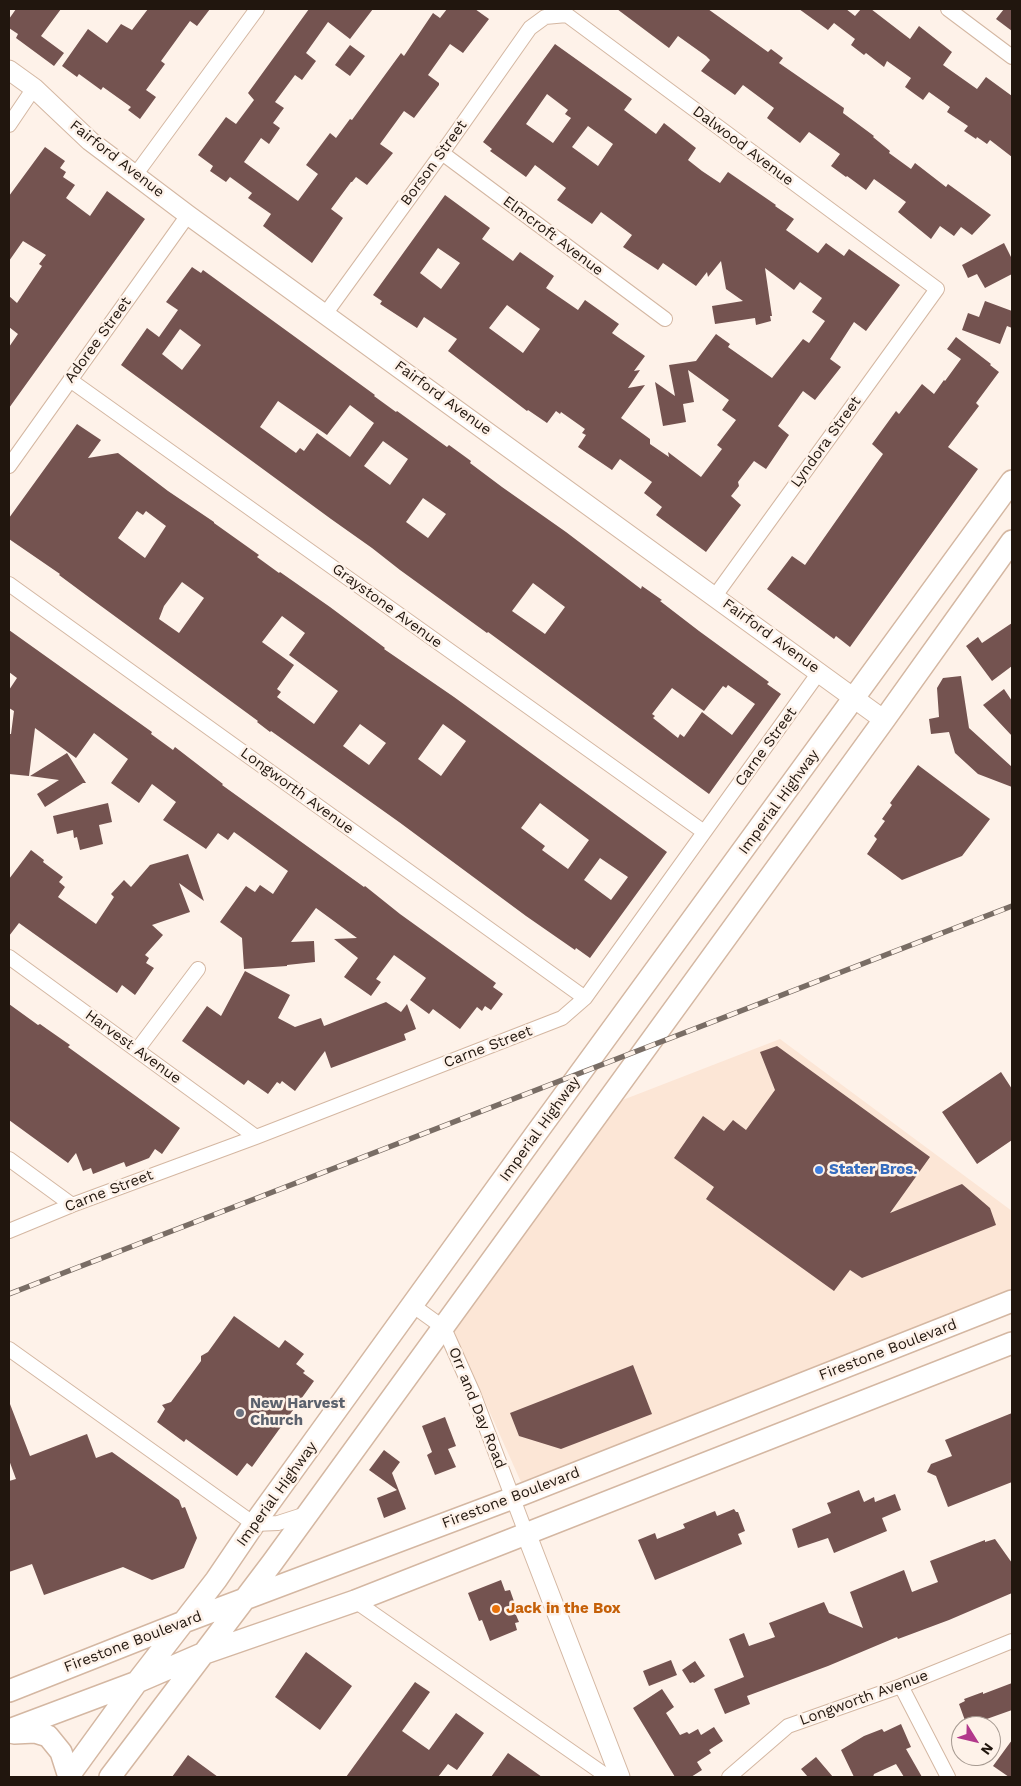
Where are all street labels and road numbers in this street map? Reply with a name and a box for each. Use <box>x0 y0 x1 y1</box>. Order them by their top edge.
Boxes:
street label: Dalwood Avenue <box>689 102 797 190</box>
street label: Fairford Avenue <box>66 116 168 202</box>
street label: Borson Street <box>397 117 471 209</box>
street label: Elmcroft Avenue <box>499 192 607 280</box>
street label: Adoree Street <box>61 294 135 386</box>
street label: Fairford Avenue <box>391 357 495 439</box>
street label: Lyndora Street <box>787 393 865 491</box>
street label: Graystone Avenue <box>328 560 446 652</box>
street label: Fairford Avenue <box>719 595 823 677</box>
street label: Carne Street <box>731 704 801 790</box>
street label: Longworth Avenue <box>237 744 357 838</box>
street label: Imperial Highway <box>735 746 823 858</box>
street label: Harvest Avenue <box>81 1006 185 1088</box>
street label: Carne Street <box>441 1022 535 1072</box>
street label: Imperial Highway <box>496 1073 584 1185</box>
street label: Carne Street <box>62 1166 156 1216</box>
street label: Firestone Boulevard <box>816 1315 960 1385</box>
street label: Orr and Day Road <box>444 1345 510 1471</box>
street label: Imperial Highway <box>233 1438 321 1550</box>
street label: Firestone Boulevard <box>439 1463 583 1533</box>
street label: Firestone Boulevard <box>61 1607 205 1677</box>
street label: Longworth Avenue <box>797 1666 931 1730</box>

